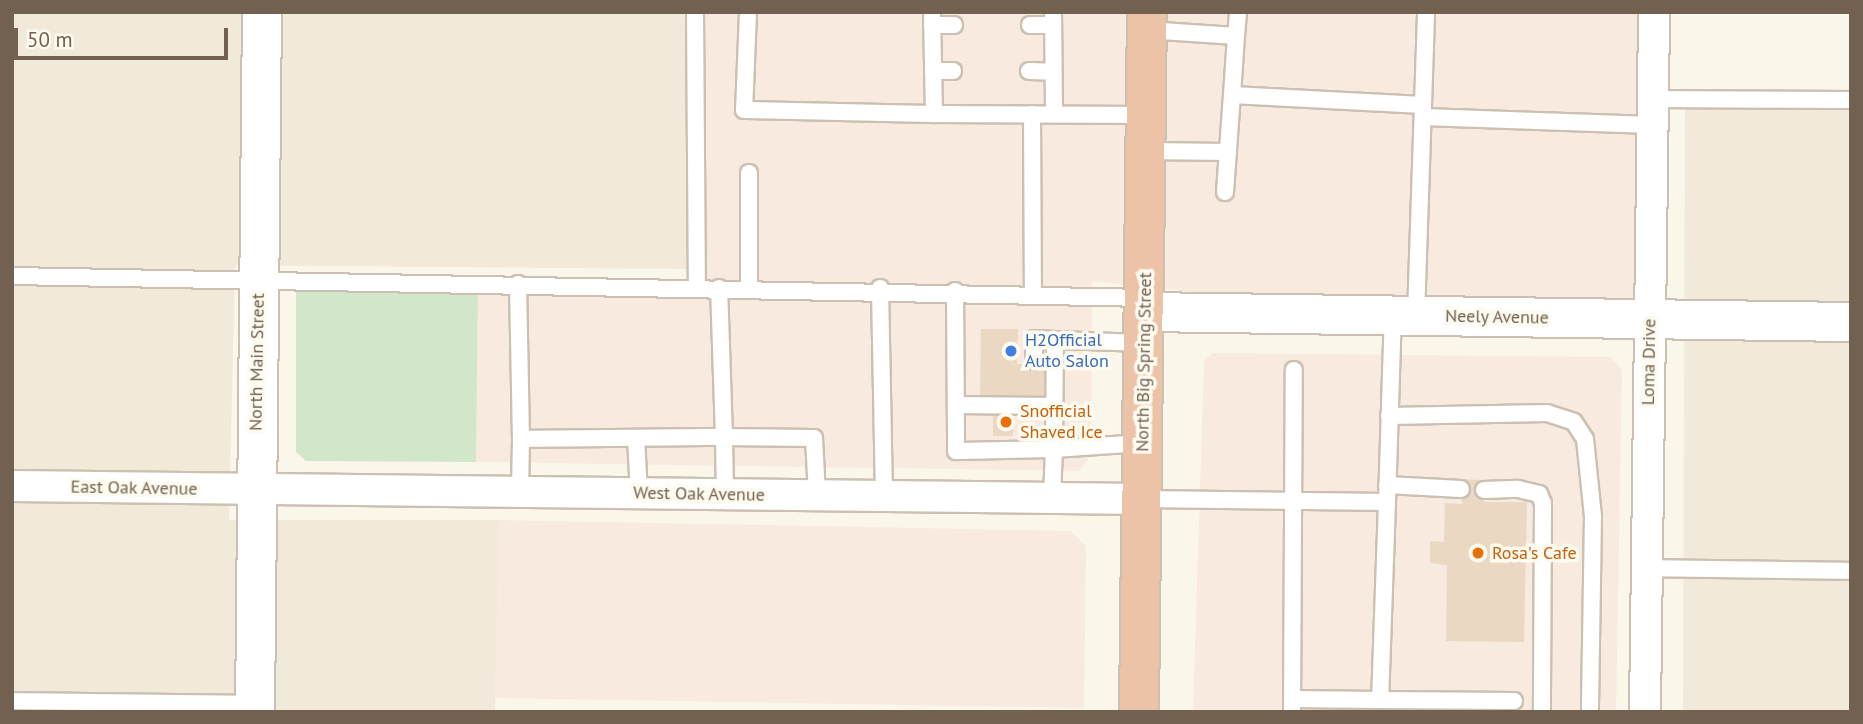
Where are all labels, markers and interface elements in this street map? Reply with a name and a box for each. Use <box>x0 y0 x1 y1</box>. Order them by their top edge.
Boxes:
scale bar <box>18 14 231 58</box>
text: 50 m <box>27 26 73 53</box>
street label: North Big Spring Street <box>1132 272 1156 452</box>
street label: North Main Street <box>245 293 269 431</box>
street label: Neely Avenue <box>1444 305 1550 329</box>
street label: Loma Drive <box>1637 319 1661 405</box>
place label: H2Official Auto Salon <box>1025 330 1109 372</box>
marker: H2Official Auto Salon <box>1003 343 1019 359</box>
place label: Snofficial Shaved Ice <box>1020 401 1103 444</box>
marker: Snofficial Shaved Ice <box>998 414 1014 430</box>
street label: East Oak Avenue <box>70 476 198 500</box>
street label: West Oak Avenue <box>632 482 766 506</box>
place label: Rosa's Cafe <box>1492 542 1577 564</box>
marker: Rosa's Cafe <box>1470 545 1486 561</box>

